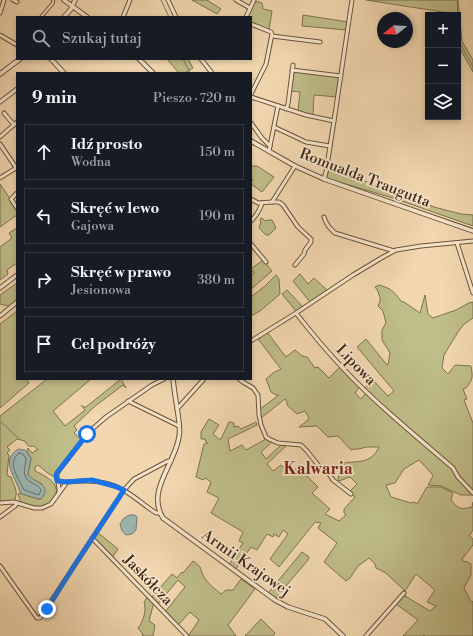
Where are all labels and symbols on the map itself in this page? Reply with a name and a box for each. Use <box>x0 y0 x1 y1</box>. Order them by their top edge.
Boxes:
north arrow <box>377 12 413 48</box>
street label: Romualda Traugutta <box>297 144 434 212</box>
street label: Lipowa <box>332 341 380 390</box>
route start <box>78 425 96 443</box>
district label: Kalwaria <box>283 459 353 479</box>
street label: Armii Krajowej <box>197 525 294 601</box>
street label: Jaskółcza <box>118 550 177 610</box>
route end <box>38 600 56 618</box>

